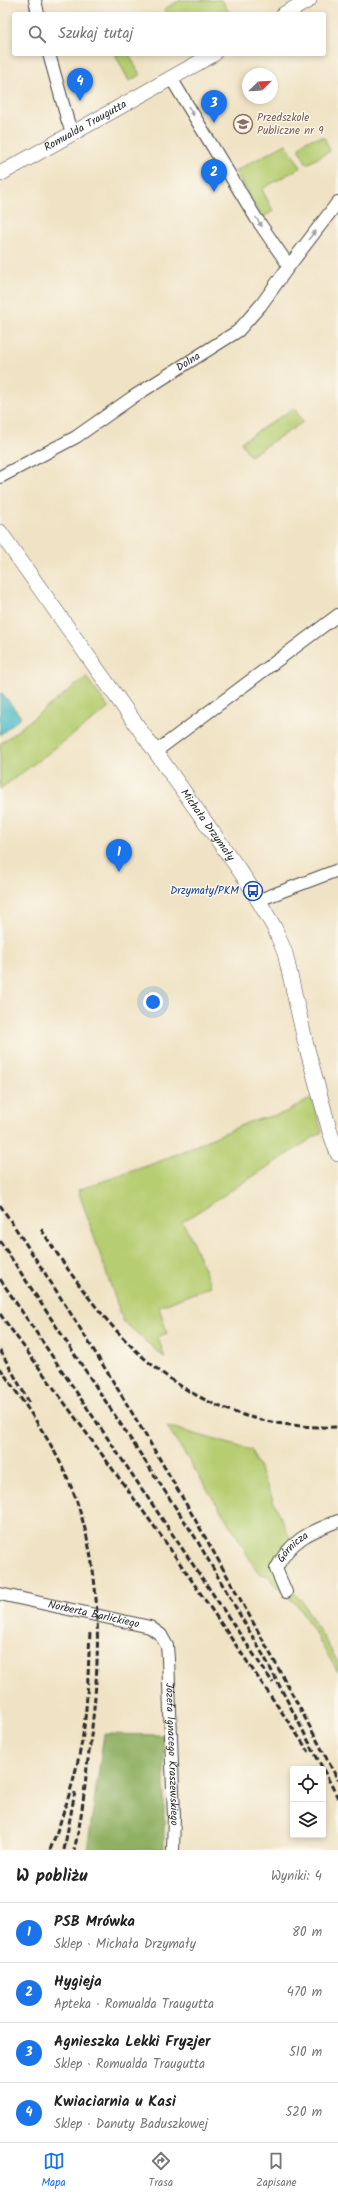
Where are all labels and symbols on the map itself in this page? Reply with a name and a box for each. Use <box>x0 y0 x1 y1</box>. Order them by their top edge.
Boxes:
pin: 4 <box>67 68 93 101</box>
north arrow <box>242 68 278 104</box>
pin: 3 <box>201 90 227 123</box>
street label: Romualda Traugutta <box>41 96 130 157</box>
one-way arrow <box>187 106 195 116</box>
place label: Przedszkole Publiczne nr 9 <box>257 109 324 140</box>
school or university icon: Przedszkole Publiczne nr 9 <box>232 113 254 135</box>
pin: 2 <box>201 159 227 192</box>
one-way arrow <box>255 217 263 227</box>
one-way arrow <box>308 229 317 240</box>
street label: Dolna <box>173 348 204 377</box>
street label: Michała Drzymały <box>176 785 240 865</box>
pin: 1 <box>106 839 132 872</box>
bus stop icon: Drzymały/PKM <box>242 880 264 902</box>
place label: Drzymały/PKM <box>170 882 239 900</box>
your location <box>143 992 163 1012</box>
street label: Górnicza <box>272 1527 312 1566</box>
street label: Norberta Barlickiego <box>46 1596 141 1633</box>
street label: Józefa Ignacego Kraszewskiego <box>160 1682 183 1826</box>

